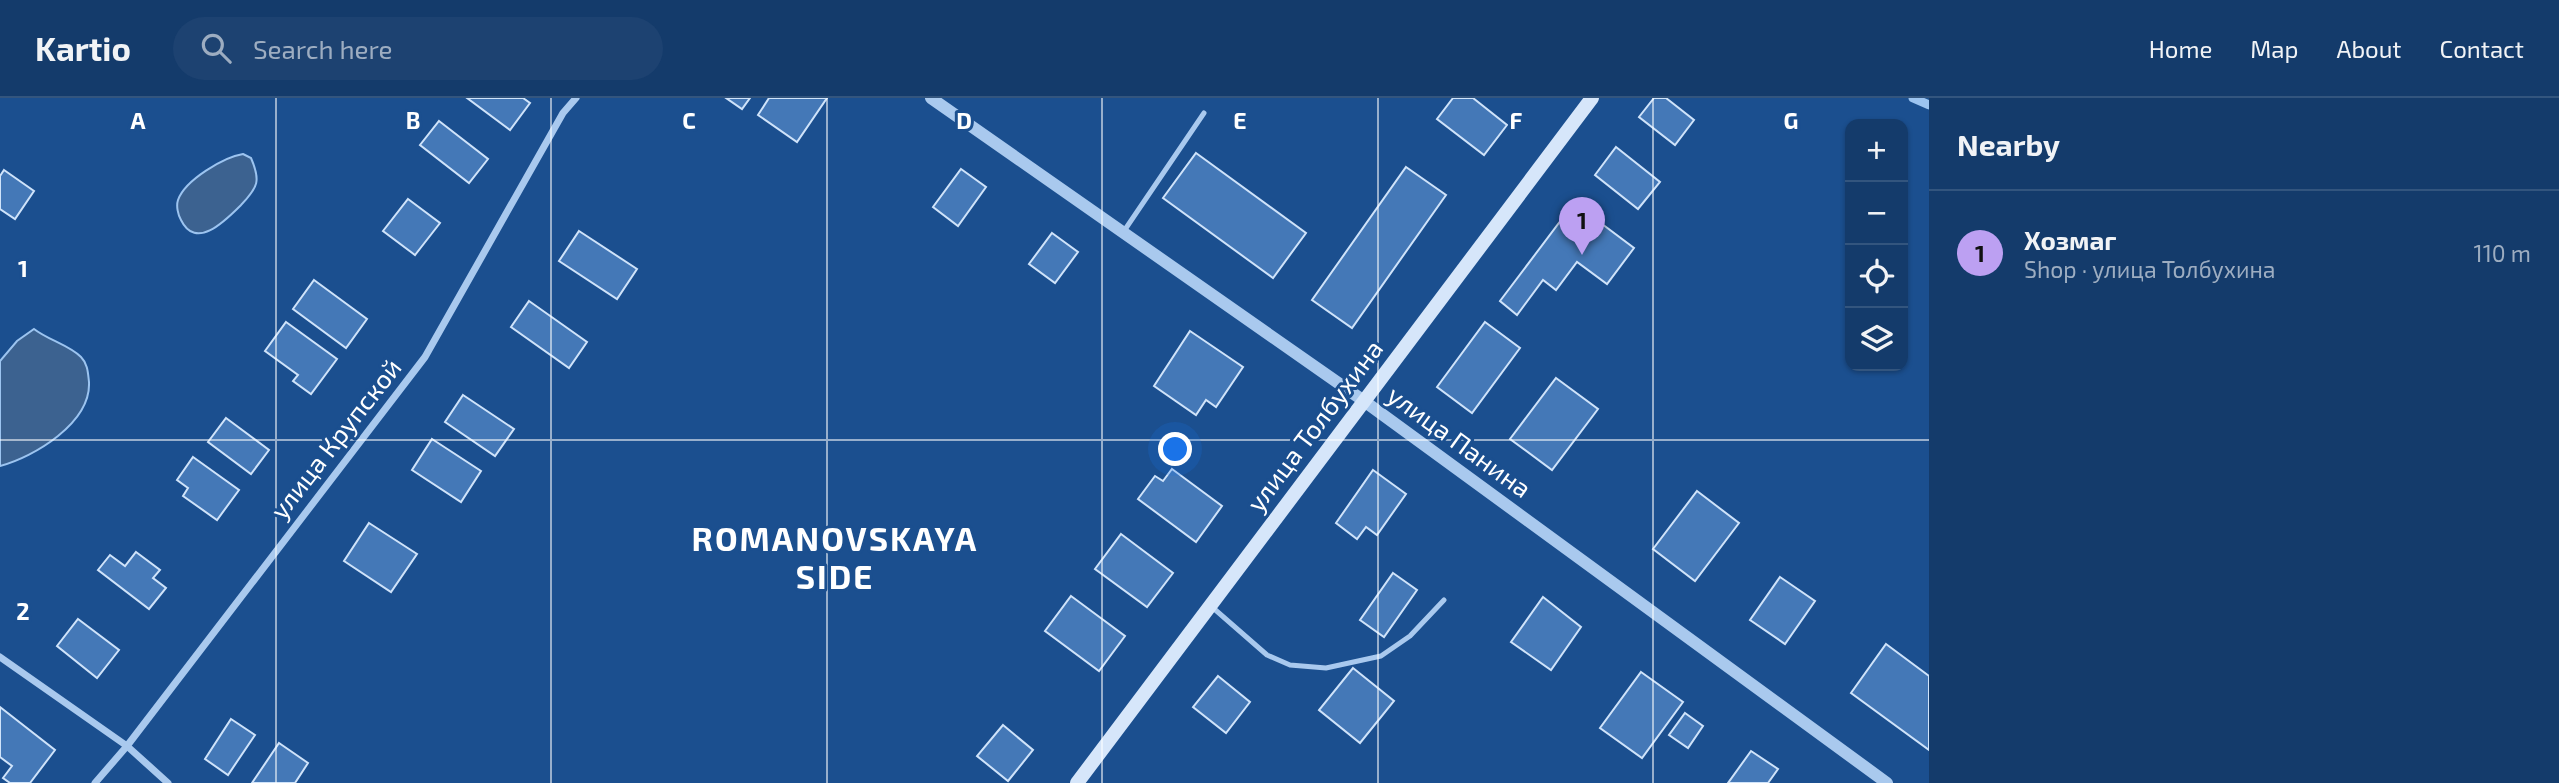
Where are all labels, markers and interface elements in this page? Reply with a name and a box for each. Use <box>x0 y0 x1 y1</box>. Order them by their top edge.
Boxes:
search box <box>173 17 663 80</box>
text: Kartio <box>35 28 131 68</box>
icon: search <box>197 29 235 67</box>
text: Search here <box>253 33 393 64</box>
text: Home <box>2149 34 2212 63</box>
text: Map <box>2250 34 2298 63</box>
text: About <box>2336 34 2402 63</box>
text: Contact <box>2440 34 2524 63</box>
text: A <box>130 106 146 134</box>
text: B <box>406 106 420 134</box>
text: C <box>682 106 696 134</box>
text: D <box>956 106 972 134</box>
text: E <box>1233 106 1247 134</box>
text: F <box>1510 106 1523 134</box>
text: G <box>1784 106 1798 134</box>
map controls <box>1845 119 1908 371</box>
button: + <box>1845 119 1908 182</box>
text: Nearby <box>1957 126 2060 162</box>
button: − <box>1845 182 1908 245</box>
pin: 1 <box>1559 197 1605 255</box>
text: Хозмаг <box>2024 224 2117 255</box>
text: 1 <box>1975 239 1985 267</box>
text: 110 m <box>2474 239 2531 267</box>
button: locate <box>1845 245 1908 308</box>
text: 1 <box>18 254 28 282</box>
text: Shop · улица Толбухина <box>2024 255 2275 283</box>
button: layers <box>1845 308 1908 371</box>
street label: улица Толбухина <box>1239 333 1389 518</box>
street label: улица Крупской <box>263 352 408 525</box>
street label: улица Панина <box>1381 378 1538 504</box>
your location <box>1158 432 1192 466</box>
district label: ROMANOVSKAYA SIDE <box>692 518 978 596</box>
text: 2 <box>16 597 30 625</box>

